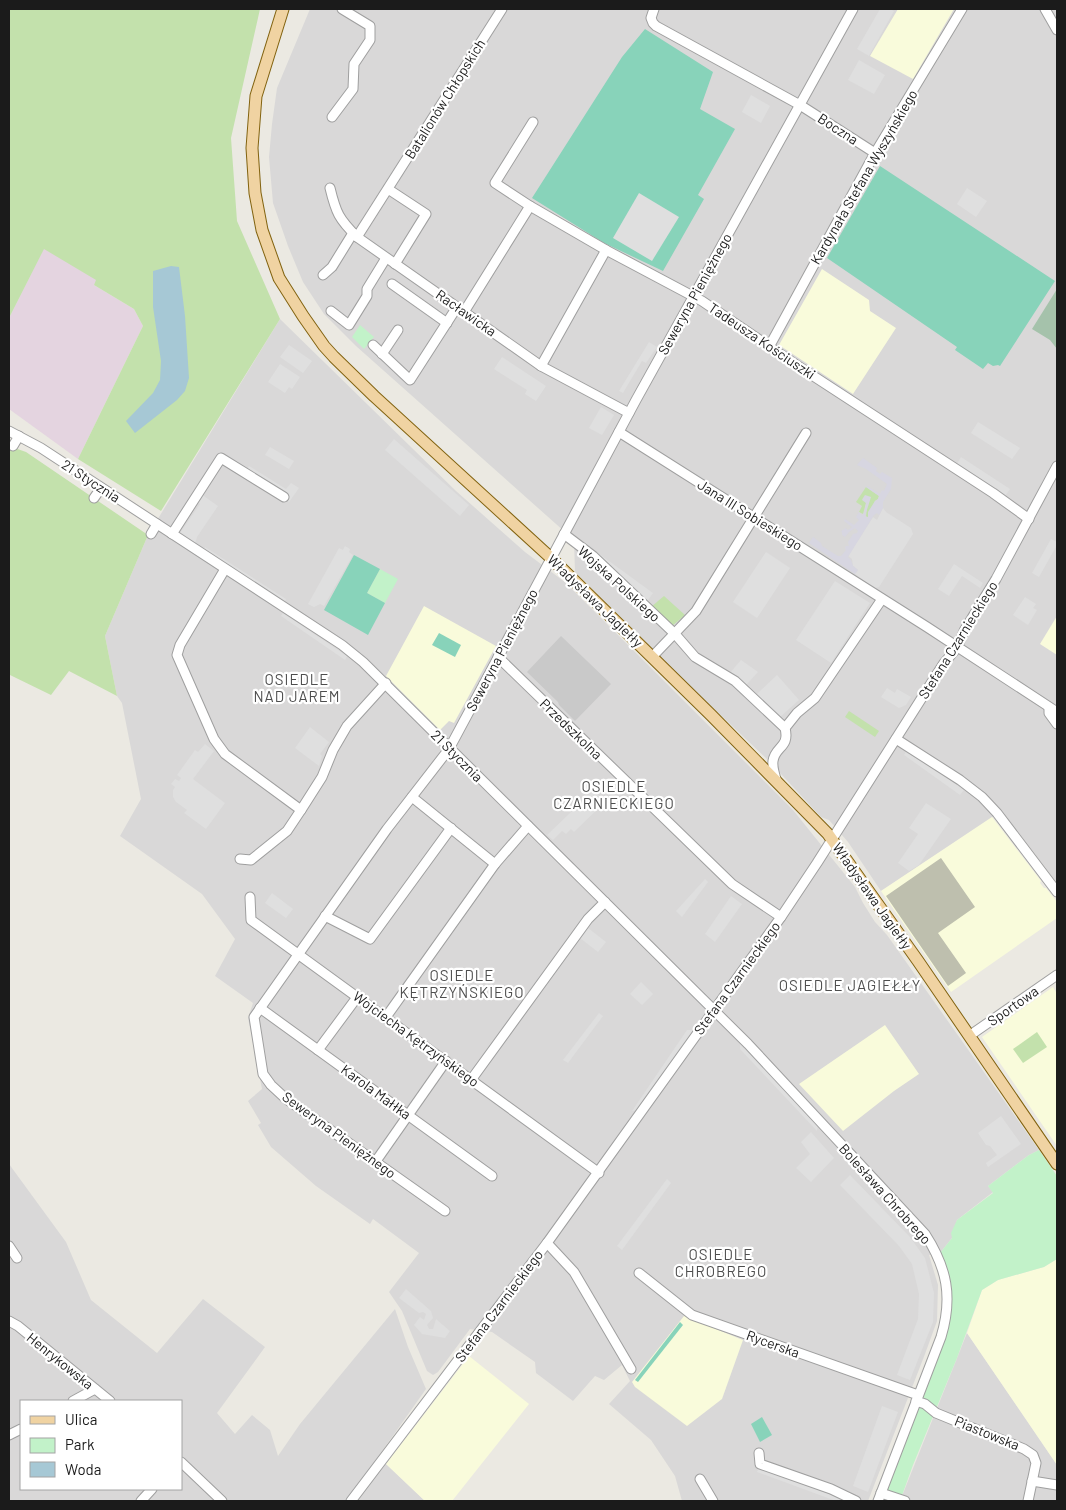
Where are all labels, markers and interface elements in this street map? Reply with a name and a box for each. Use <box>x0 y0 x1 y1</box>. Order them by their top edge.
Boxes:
street label: Batalionów Chłopskich <box>401 36 488 162</box>
street label: Kardynała Stefana Wyszyńskiego <box>806 86 921 267</box>
street label: Boczna <box>815 109 862 148</box>
street label: Seweryna Pieniężnego <box>654 230 735 358</box>
street label: Racławicka <box>433 286 500 340</box>
street label: Tadeusza Kościuszki <box>706 299 819 383</box>
street label: 21 Stycznia <box>59 455 124 506</box>
street label: Jana III Sobieskiego <box>695 475 806 554</box>
street label: Wojska Polskiego <box>575 542 664 625</box>
street label: Władysława Jagiełły <box>544 551 647 651</box>
street label: Stefana Czarnieckiego <box>914 578 1001 702</box>
street label: Seweryna Pieniężnego <box>462 586 541 714</box>
district label: OSIEDLE NAD JAREM <box>253 670 341 705</box>
street label: Przedszkolna <box>537 695 606 763</box>
street label: 21 Stycznia <box>428 726 487 785</box>
district label: OSIEDLE CZARNIECKIEGO <box>553 777 675 812</box>
street label: Władysława Jagiełły <box>829 839 916 953</box>
street label: Stefana Czarnieckiego <box>690 918 783 1038</box>
district label: OSIEDLE KĘTRZYŃSKIEGO <box>399 966 525 1001</box>
district label: OSIEDLE JAGIEŁŁY <box>779 976 921 994</box>
street label: Sportowa <box>984 982 1041 1029</box>
street label: Wojciecha Kętrzyńskiego <box>350 987 483 1090</box>
street label: Karola Małłka <box>338 1061 415 1123</box>
street label: Seweryna Pieniężnego <box>279 1088 399 1182</box>
street label: Bolesława Chrobrego <box>836 1140 935 1247</box>
district label: OSIEDLE CHROBREGO <box>675 1245 767 1280</box>
street label: Stefana Czarnieckiego <box>451 1246 546 1365</box>
street label: Rycerska <box>744 1326 802 1361</box>
street label: Henrykowska <box>24 1329 97 1393</box>
legend <box>20 1400 182 1490</box>
text: Ulica <box>65 1410 97 1428</box>
street label: Piastowska <box>952 1412 1022 1453</box>
text: Park <box>65 1435 95 1453</box>
text: Woda <box>65 1460 101 1478</box>

